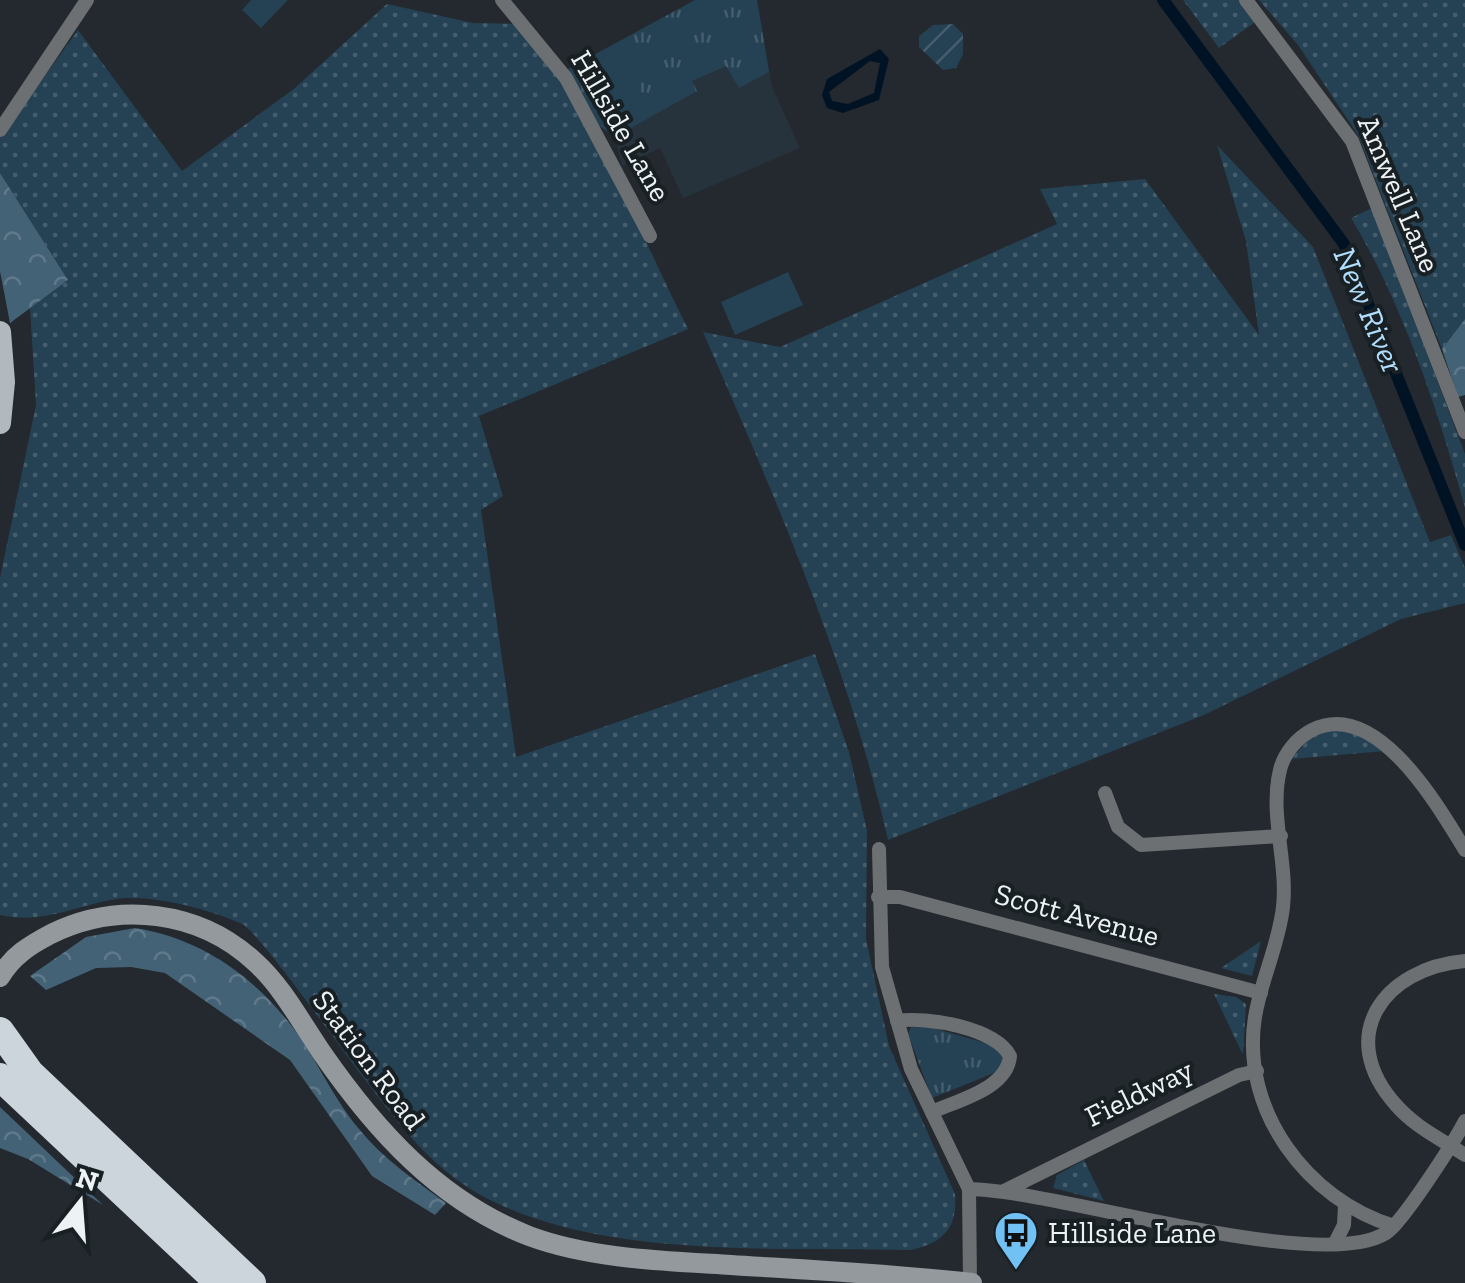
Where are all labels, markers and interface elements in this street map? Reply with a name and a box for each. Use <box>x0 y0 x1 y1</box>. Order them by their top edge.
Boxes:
street label: Hillside Lane <box>563 44 679 208</box>
street label: Amwell Lane <box>1350 110 1448 278</box>
water label: New River <box>1326 241 1413 380</box>
street label: Scott Avenue <box>991 876 1163 954</box>
street label: Station Road <box>305 983 433 1137</box>
street label: Fieldway <box>1079 1051 1199 1135</box>
north arrow <box>30 1153 130 1253</box>
text: N <box>72 1161 102 1198</box>
bus stop icon: Hillside Lane <box>993 1210 1039 1271</box>
place label: Hillside Lane <box>1048 1215 1216 1251</box>

